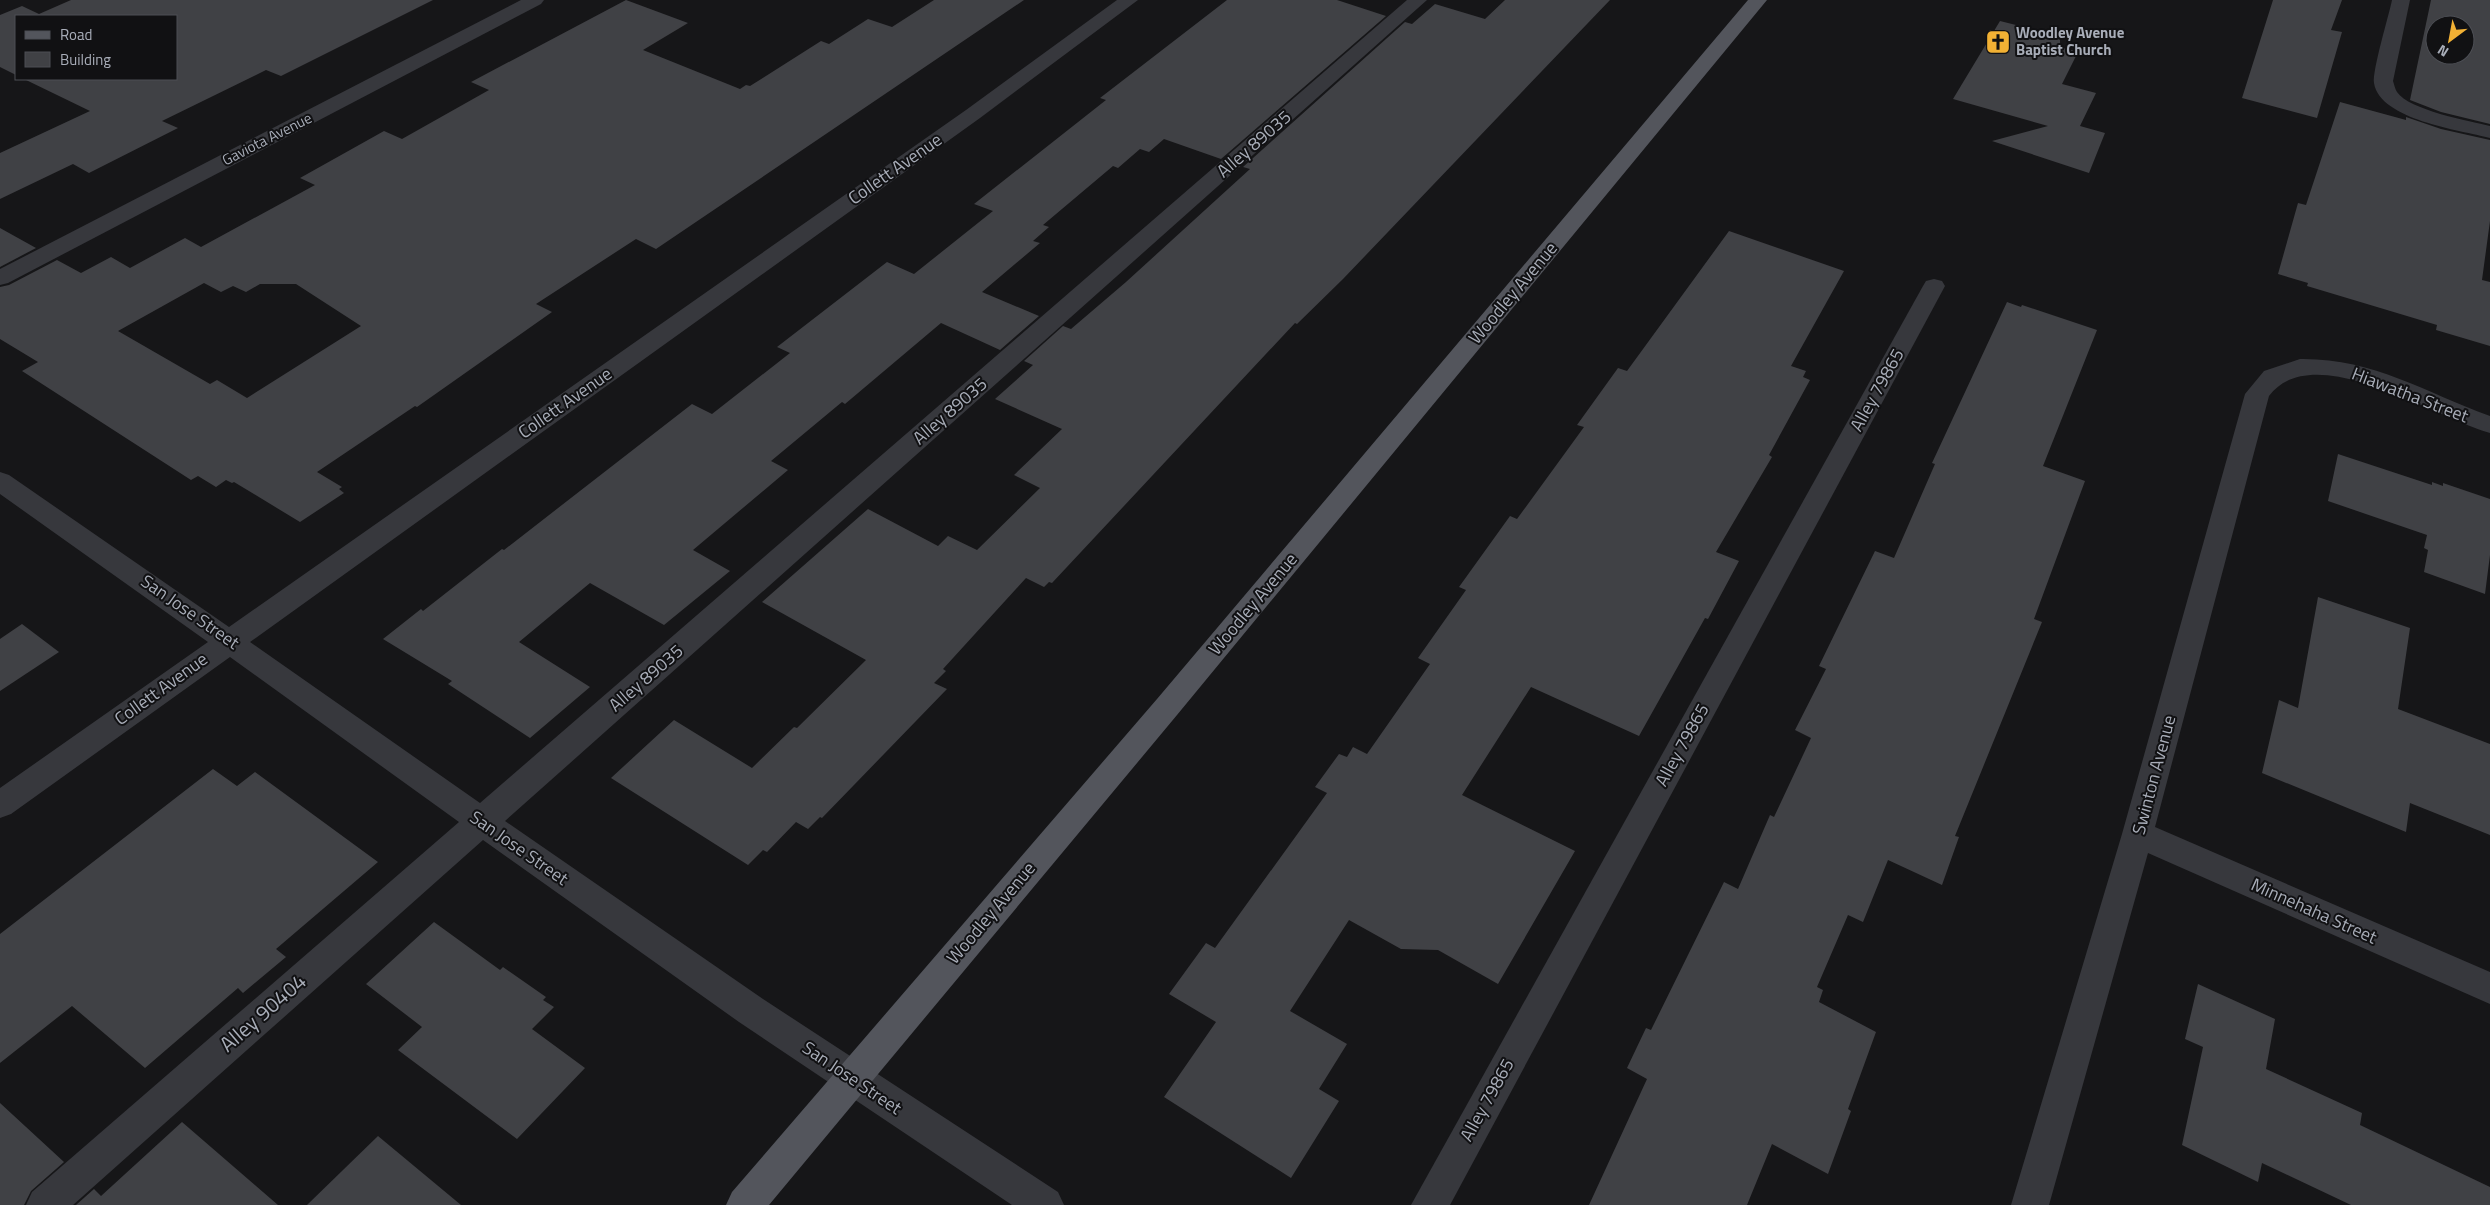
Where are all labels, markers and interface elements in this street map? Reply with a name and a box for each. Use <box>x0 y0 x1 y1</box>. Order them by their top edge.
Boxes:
legend <box>15 15 178 80</box>
north arrow <box>2425 15 2475 65</box>
place label: Woodley Avenue Baptist Church <box>2016 21 2125 61</box>
text: Road <box>60 23 92 46</box>
church icon: Woodley Avenue Baptist Church <box>1985 29 2011 55</box>
text: N <box>2433 40 2453 63</box>
text: Building <box>60 48 111 71</box>
street label: Alley 89035 <box>1210 104 1297 184</box>
street label: Gaviota Avenue <box>218 106 316 171</box>
street label: Collett Avenue <box>842 126 947 211</box>
street label: Woodley Avenue <box>1462 236 1564 350</box>
street label: Alley 79865 <box>1843 343 1910 436</box>
street label: Collett Avenue <box>512 360 617 445</box>
street label: Hiawatha Street <box>2348 360 2473 429</box>
street label: Alley 89035 <box>906 371 993 451</box>
street label: Woodley Avenue <box>1202 547 1304 661</box>
street label: San Jose Street <box>136 568 246 656</box>
street label: Alley 89035 <box>602 638 689 718</box>
street label: Collett Avenue <box>109 646 213 732</box>
street label: Alley 79865 <box>1648 698 1715 791</box>
street label: Swinton Avenue <box>2125 712 2182 838</box>
street label: San Jose Street <box>465 804 575 892</box>
street label: Woodley Avenue <box>940 856 1042 970</box>
street label: Minnehaha Street <box>2247 871 2382 951</box>
street label: Alley 90404 <box>212 965 313 1059</box>
street label: San Jose Street <box>797 1034 908 1121</box>
street label: Alley 79865 <box>1453 1053 1520 1146</box>

